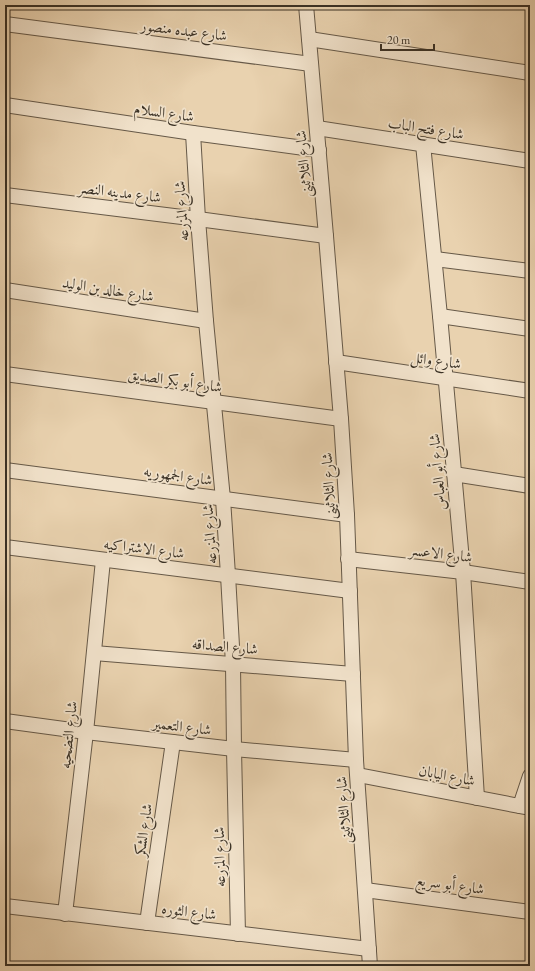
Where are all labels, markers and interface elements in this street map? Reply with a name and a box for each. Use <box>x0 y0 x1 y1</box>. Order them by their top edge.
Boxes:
street label: شارع عبده منصور <box>137 15 228 49</box>
scale bar <box>381 26 434 52</box>
text: 20 m <box>387 32 411 48</box>
street label: شارع السلام <box>132 98 195 130</box>
street label: شارع فتح الباب <box>386 113 465 148</box>
street label: شارع الثلاثينى <box>291 129 319 198</box>
street label: شارع مدينه النصر <box>75 177 162 210</box>
street label: شارع المزرعه <box>169 180 197 242</box>
street label: شارع خالد بن الوليد <box>60 272 155 310</box>
street label: شارع وائل <box>409 347 462 377</box>
street label: شارع أبو بكر الصديق <box>126 363 224 400</box>
street label: شارع أبو العباس <box>423 433 454 511</box>
street label: شارع الثلاثينى <box>317 452 343 520</box>
street label: شارع الجمهوريه <box>142 461 214 493</box>
street label: شارع المزرعه <box>197 503 225 565</box>
street label: شارع الاشتراكيه <box>102 534 185 566</box>
street label: شارع الاعسر <box>406 539 473 570</box>
street label: شارع الصداقه <box>191 634 259 662</box>
street label: شارع التضحيه <box>55 700 85 770</box>
street label: شارع التعمير <box>149 713 213 743</box>
street label: شارع اليابان <box>417 760 477 794</box>
street label: شارع الثلاثينى <box>331 776 359 844</box>
street label: شارع الشكر <box>130 802 160 860</box>
street label: شارع المزرعه <box>209 827 233 887</box>
street label: شارع أبو سريع <box>414 869 486 903</box>
street label: شارع الثوره <box>160 898 218 928</box>

